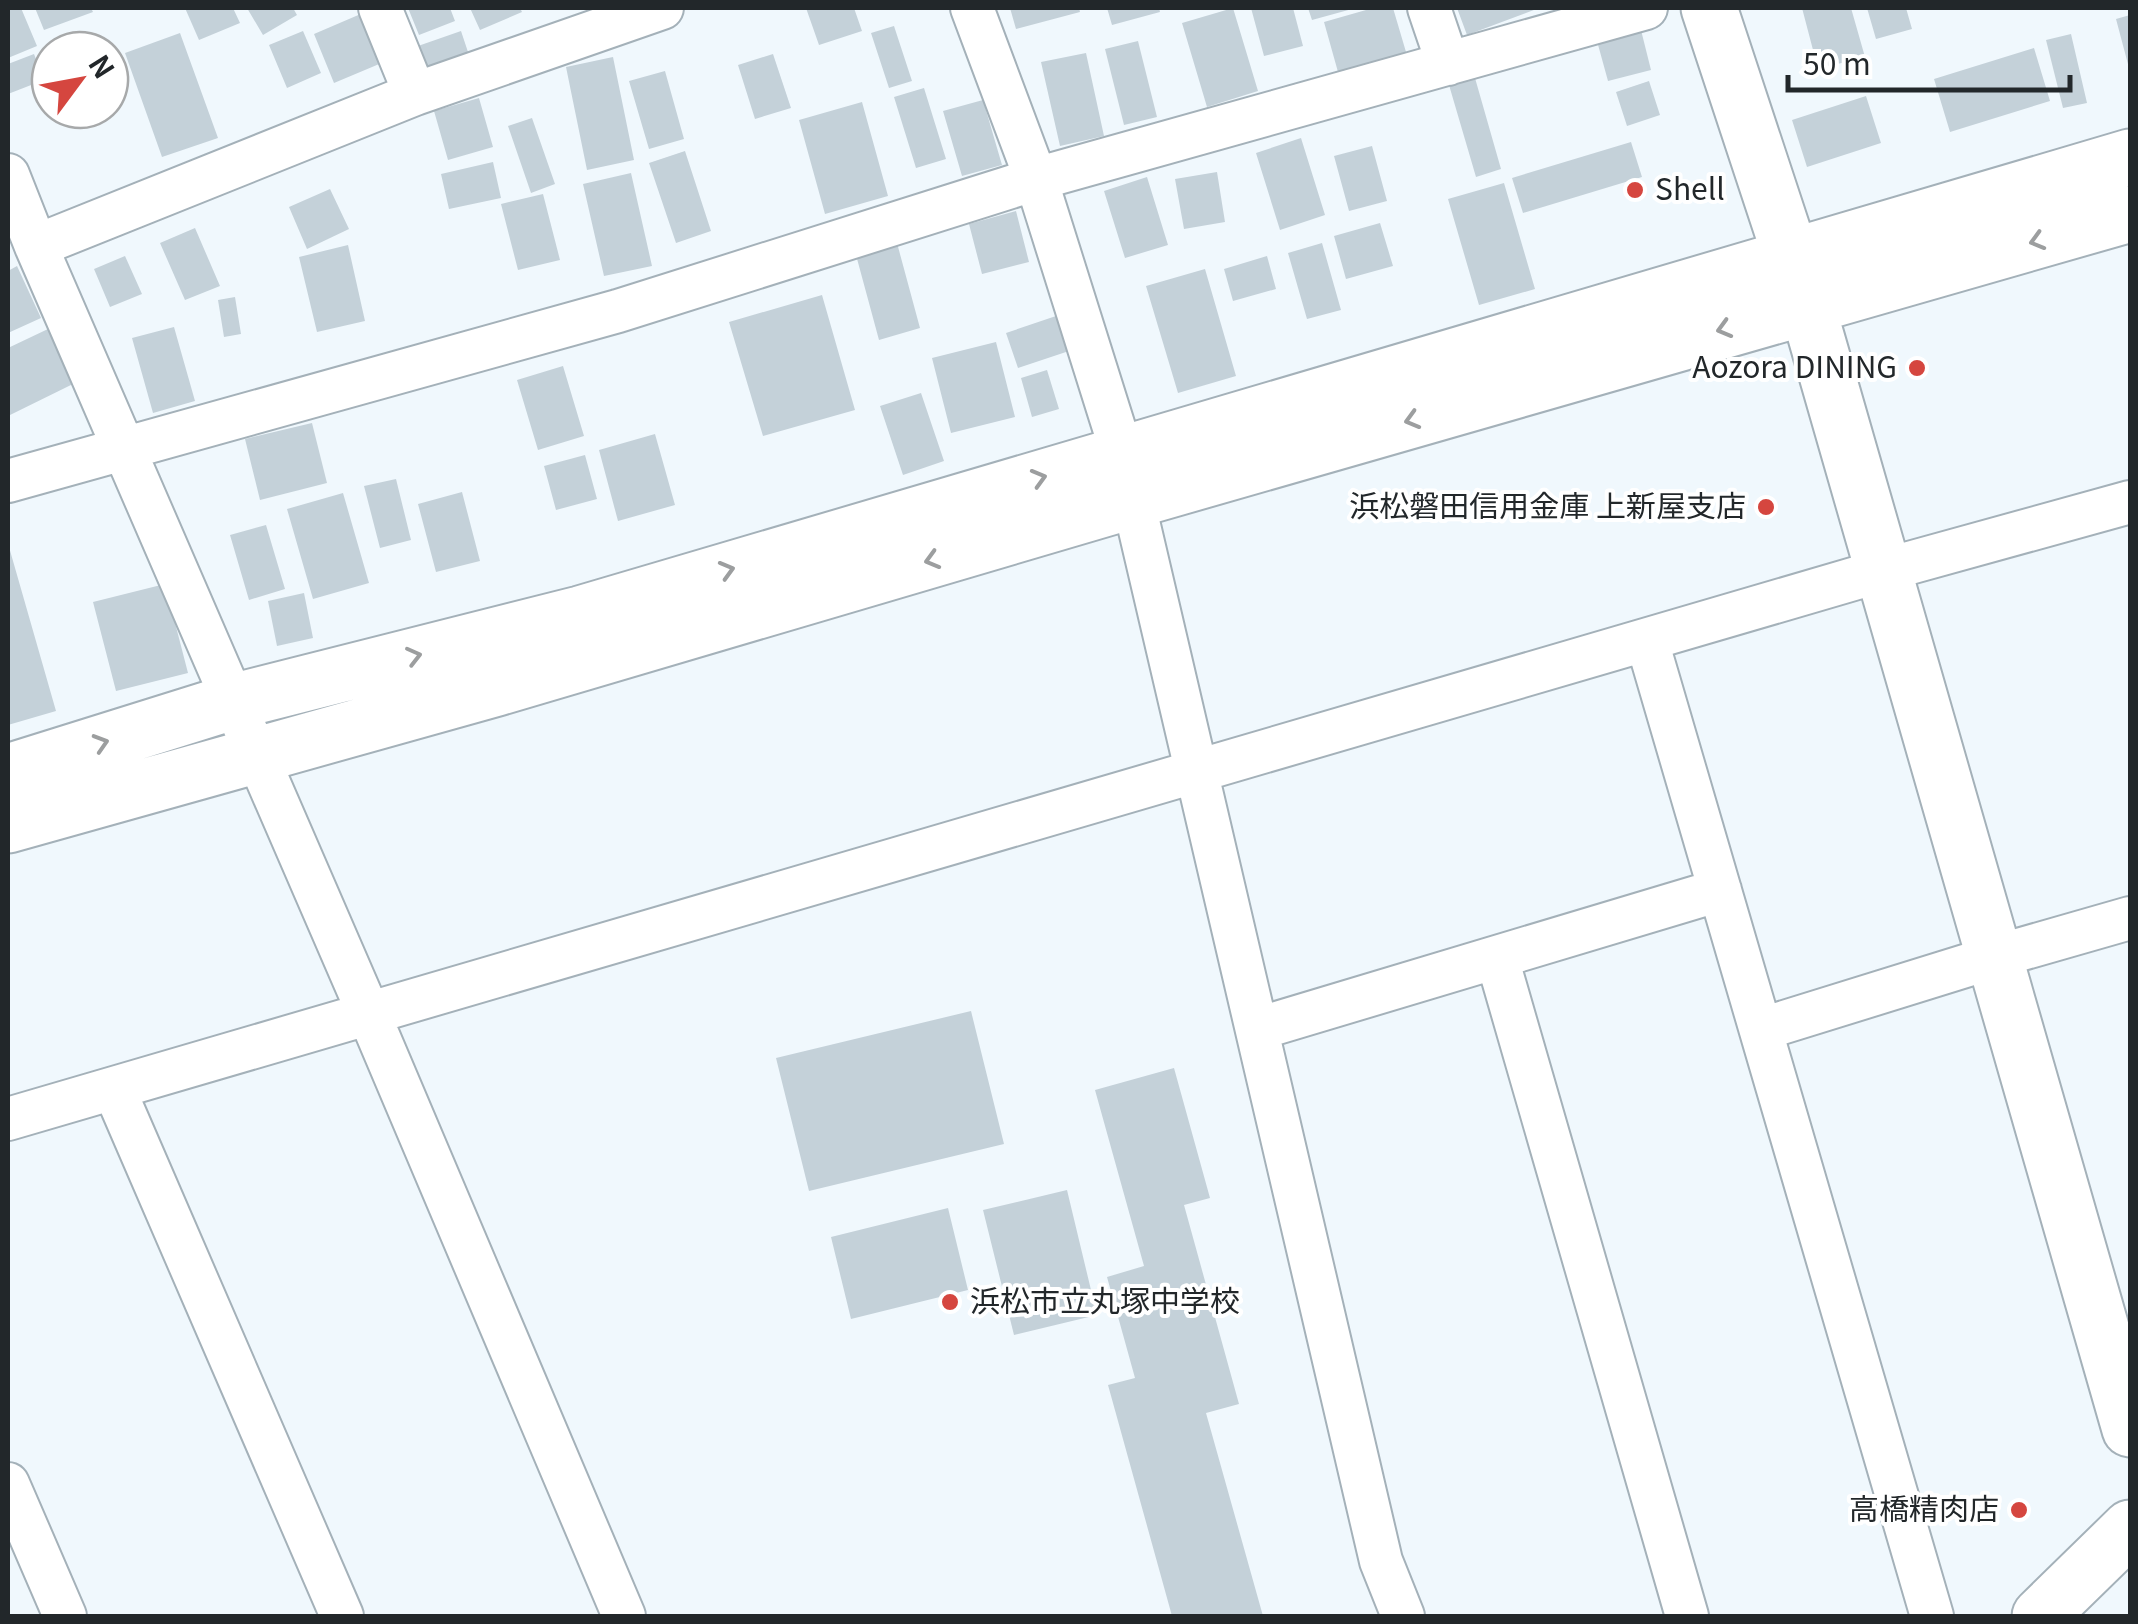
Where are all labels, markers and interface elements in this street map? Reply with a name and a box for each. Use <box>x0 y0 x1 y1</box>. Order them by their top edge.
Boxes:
north arrow <box>30 30 130 130</box>
scale bar <box>1788 30 2070 92</box>
text: 50 m <box>1803 40 1871 84</box>
text: N <box>80 46 125 85</box>
place label: Shell <box>1655 165 1725 209</box>
marker: Shell <box>1624 179 1646 201</box>
one-way arrow <box>2029 229 2046 250</box>
one-way arrow <box>1716 317 1733 338</box>
place label: Aozora DINING <box>1692 343 1897 387</box>
marker: Aozora DINING <box>1906 357 1928 379</box>
one-way arrow <box>1404 408 1421 429</box>
one-way arrow <box>1030 469 1047 490</box>
place label: 浜松磐田信用金庫 上新屋支店 <box>1349 482 1746 526</box>
marker: 浜松磐田信用金庫 上新屋支店 <box>1755 496 1777 518</box>
one-way arrow <box>924 548 941 569</box>
one-way arrow <box>718 561 735 582</box>
one-way arrow <box>405 647 422 668</box>
one-way arrow <box>91 734 108 755</box>
place label: 浜松市立丸塚中学校 <box>970 1277 1240 1321</box>
marker: 浜松市立丸塚中学校 <box>939 1291 961 1313</box>
place label: 高橋精肉店 <box>1849 1485 1999 1529</box>
marker: 高橋精肉店 <box>2008 1499 2030 1521</box>

